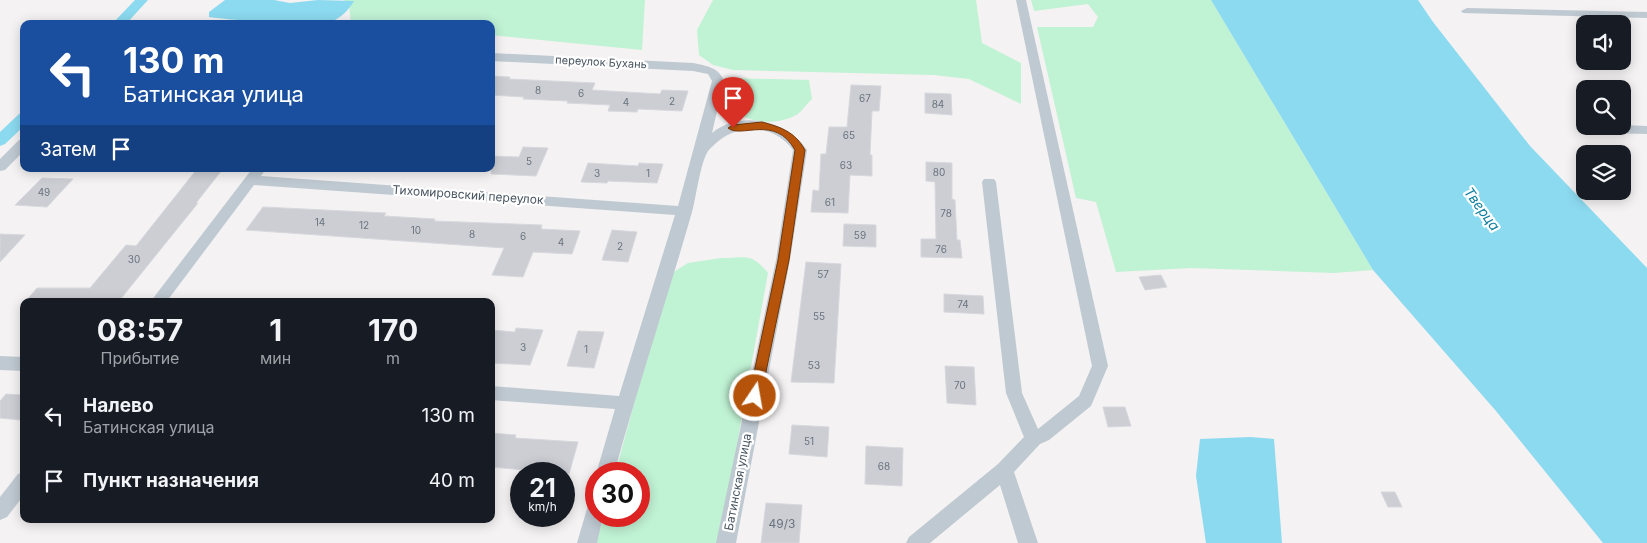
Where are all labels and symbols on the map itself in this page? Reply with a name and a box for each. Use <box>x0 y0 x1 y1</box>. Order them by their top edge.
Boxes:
street label: переулок Бухань <box>555 53 647 71</box>
pin <box>712 77 754 128</box>
house number: 8 <box>535 84 541 96</box>
house number: 6 <box>578 87 584 99</box>
house number: 67 <box>859 92 871 104</box>
house number: 2 <box>669 95 675 107</box>
house number: 4 <box>623 96 629 108</box>
house number: 84 <box>932 98 944 110</box>
house number: 65 <box>843 129 855 141</box>
house number: 5 <box>526 155 532 167</box>
house number: 63 <box>840 159 852 171</box>
house number: 80 <box>933 166 945 178</box>
house number: 3 <box>594 167 600 179</box>
house number: 1 <box>646 167 650 179</box>
street label: Тихомировский переулок <box>392 182 544 207</box>
water label: Тверца <box>1461 184 1504 234</box>
house number: 49 <box>38 186 50 198</box>
house number: 61 <box>825 196 835 208</box>
house number: 78 <box>940 207 952 219</box>
house number: 14 <box>315 216 325 228</box>
house number: 12 <box>359 219 369 231</box>
house number: 10 <box>411 224 421 236</box>
house number: 8 <box>469 228 475 240</box>
house number: 59 <box>854 229 866 241</box>
house number: 6 <box>520 230 526 242</box>
house number: 4 <box>558 236 564 248</box>
house number: 2 <box>617 240 623 252</box>
house number: 76 <box>935 243 947 255</box>
house number: 30 <box>128 253 140 265</box>
house number: 57 <box>817 268 829 280</box>
house number: 74 <box>957 298 969 310</box>
house number: 55 <box>813 310 825 322</box>
house number: 3 <box>520 341 526 353</box>
house number: 1 <box>584 343 588 355</box>
house number: 53 <box>808 359 820 371</box>
position arrow <box>728 369 780 421</box>
house number: 70 <box>954 379 966 391</box>
street label: Батинская улица <box>721 432 754 532</box>
house number: 51 <box>804 435 814 447</box>
house number: 68 <box>878 460 890 472</box>
speed limit sign: 30 <box>585 462 650 527</box>
house number: 49/3 <box>769 516 795 531</box>

